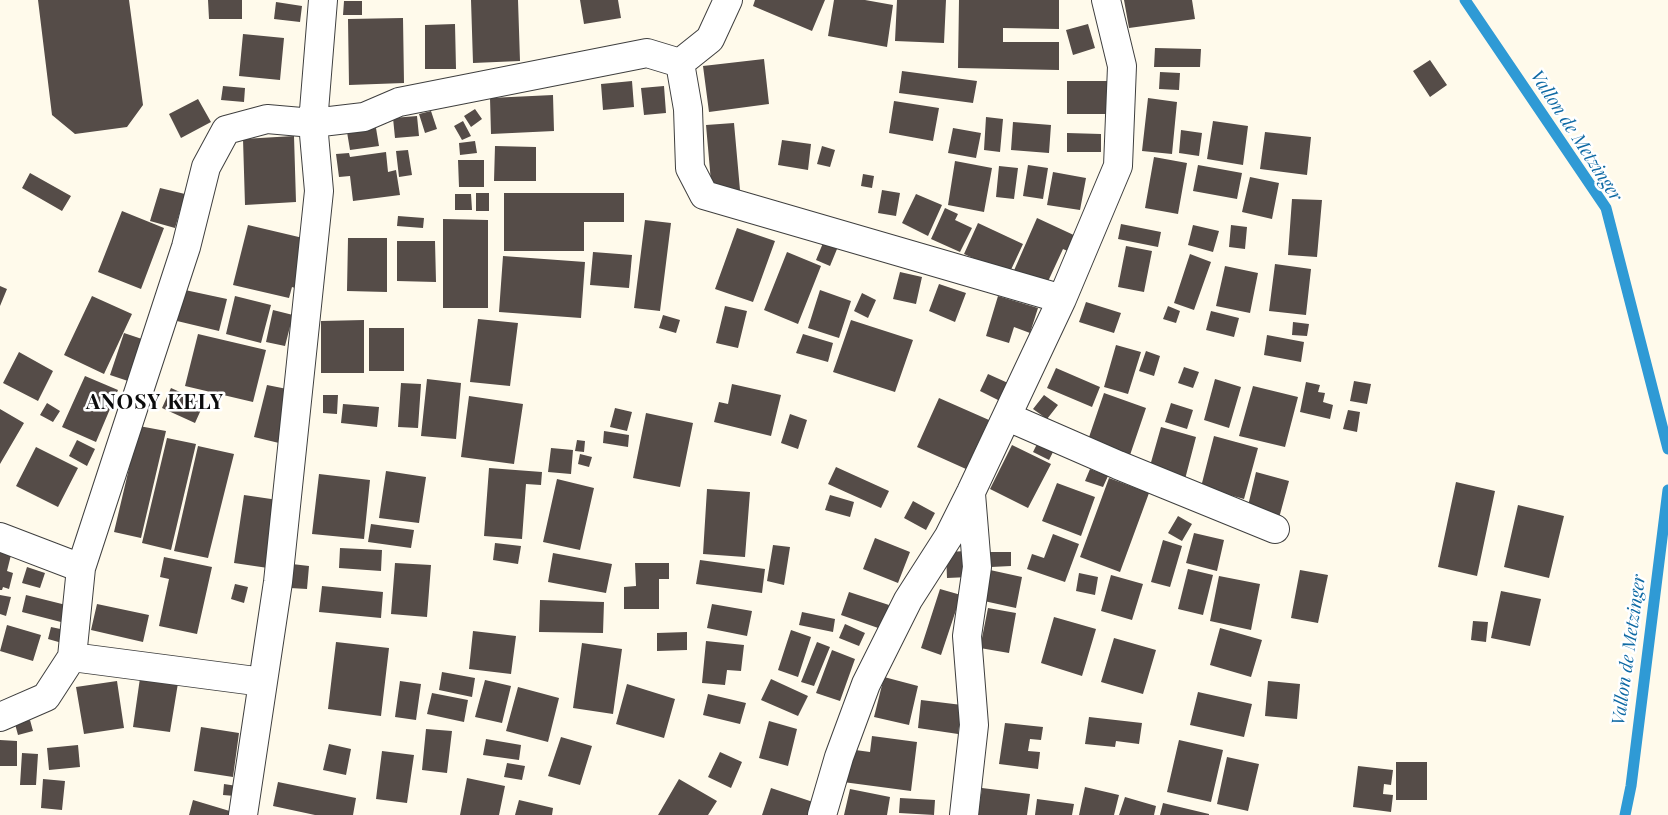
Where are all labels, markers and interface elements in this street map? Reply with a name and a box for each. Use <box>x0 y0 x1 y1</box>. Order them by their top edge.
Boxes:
water label: Vallon de Metzinger <box>1526 66 1626 206</box>
district label: ANOSY KELY <box>85 389 225 415</box>
water label: Vallon de Metzinger <box>1608 573 1650 727</box>

